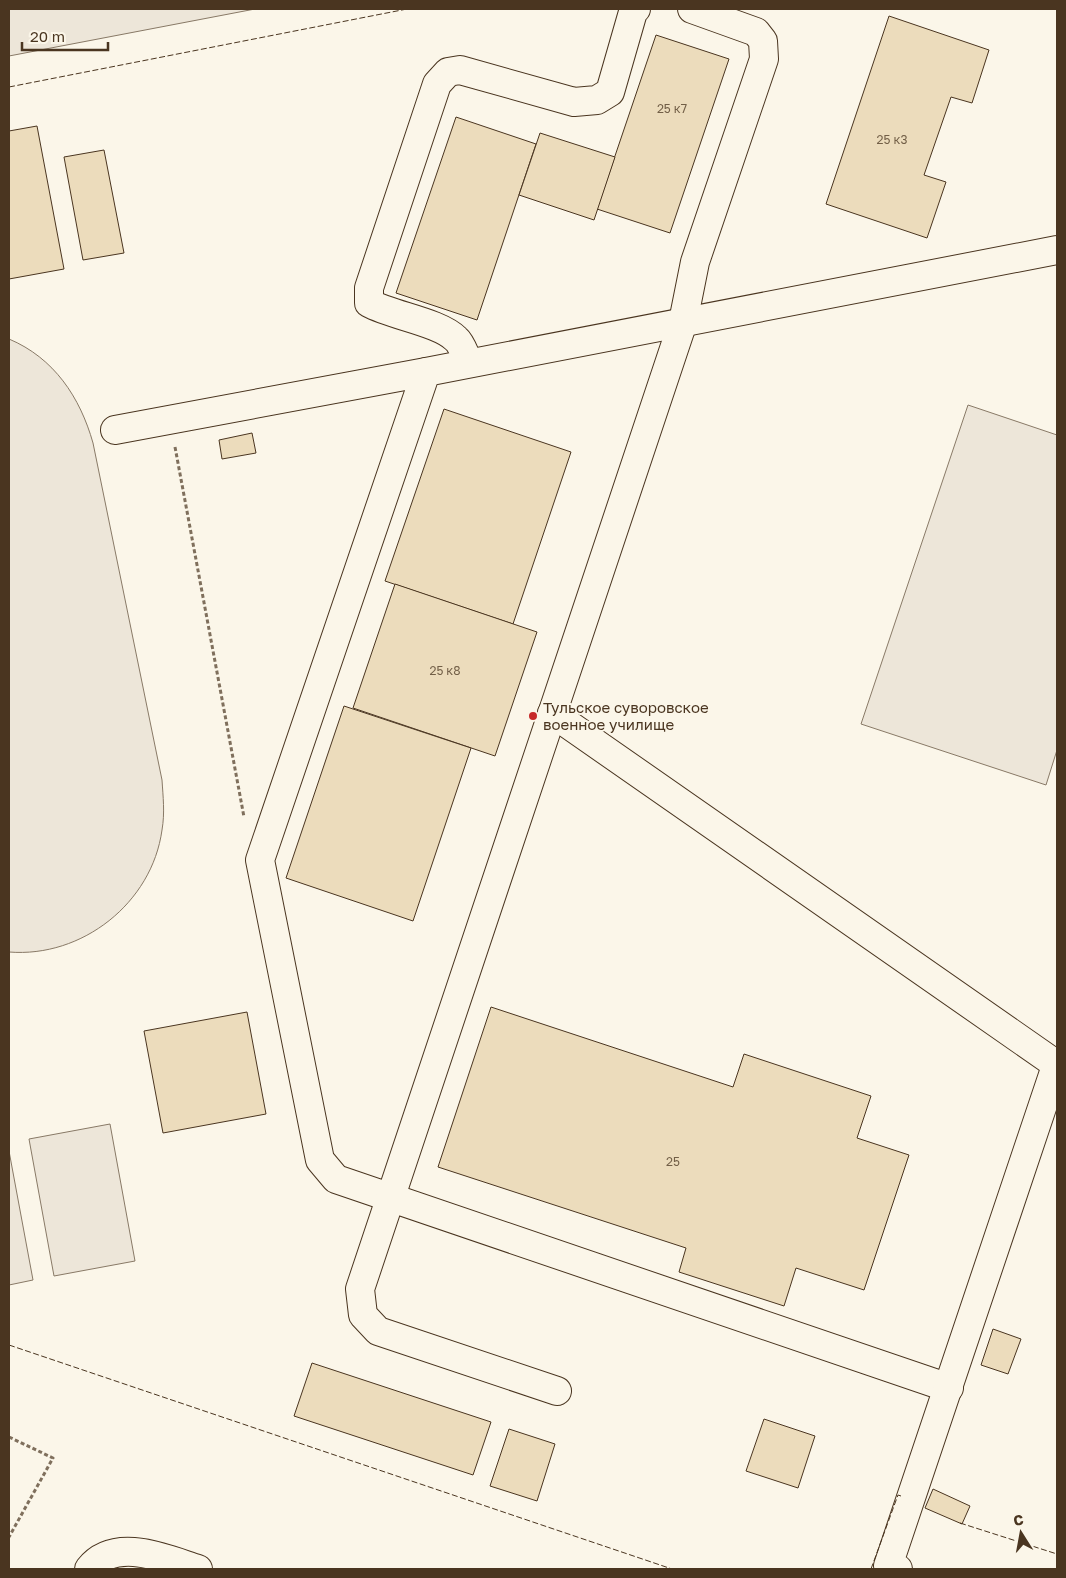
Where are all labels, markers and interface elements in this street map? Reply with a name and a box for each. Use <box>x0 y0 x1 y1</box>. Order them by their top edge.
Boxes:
scale bar <box>22 20 109 52</box>
text: 20 m <box>30 27 65 45</box>
house number: 25 к7 <box>657 101 687 116</box>
house number: 25 к3 <box>877 132 907 147</box>
house number: 25 к8 <box>429 663 461 678</box>
place label: Тульское суворовское военное училище <box>543 698 709 733</box>
marker: Тульское суворовское военное училище <box>527 710 539 722</box>
house number: 25 <box>666 1154 680 1169</box>
north arrow <box>996 1508 1046 1558</box>
text: С <box>1012 1510 1025 1529</box>

